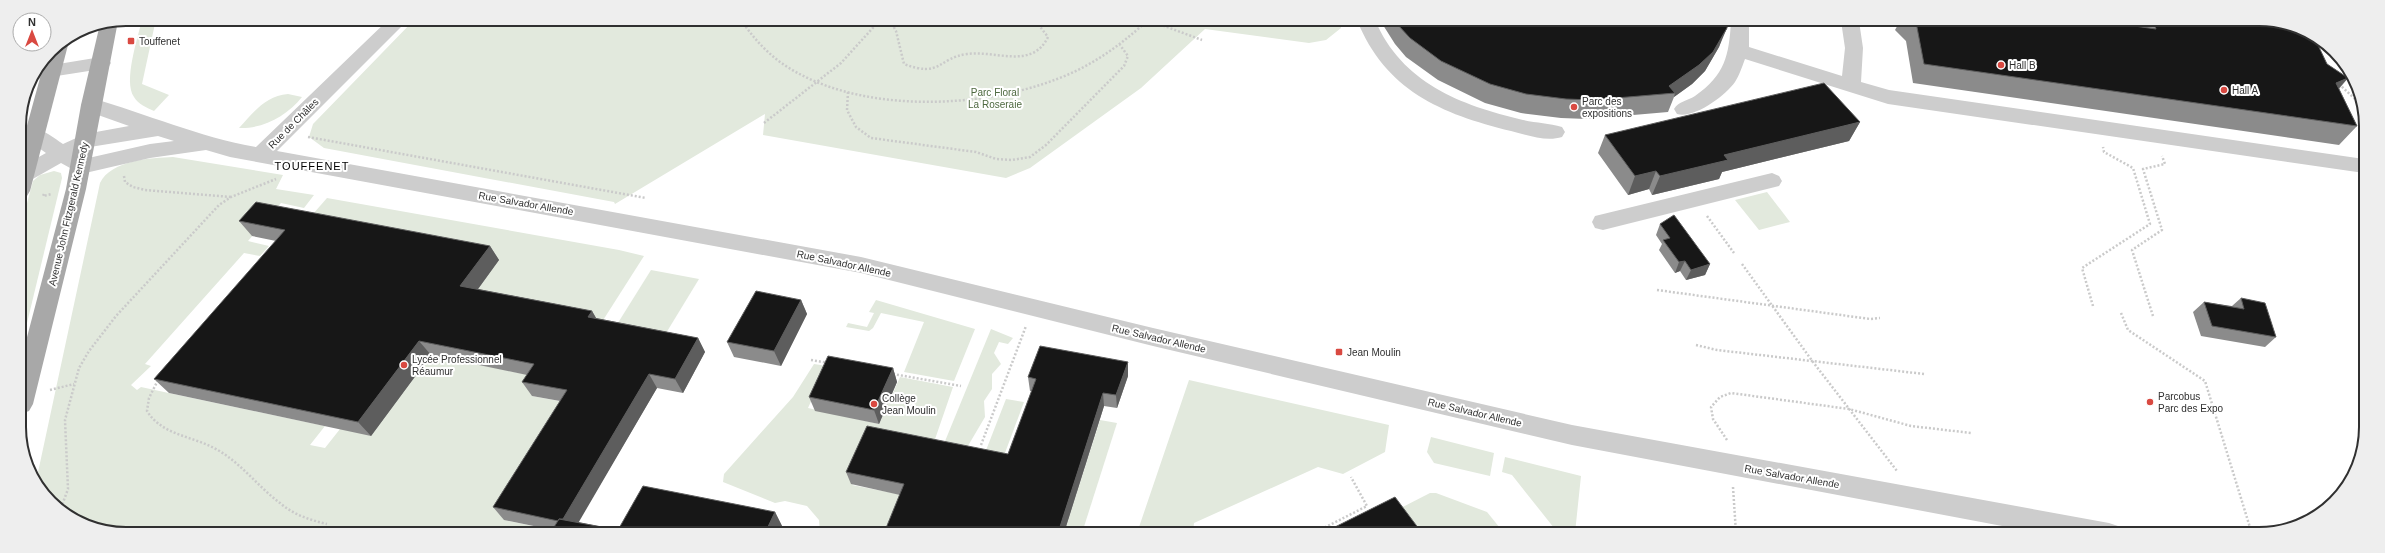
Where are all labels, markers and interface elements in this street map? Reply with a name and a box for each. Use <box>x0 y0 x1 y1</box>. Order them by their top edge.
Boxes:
north arrow <box>12 12 52 52</box>
text: N <box>28 16 36 28</box>
marker: Touffenet <box>126 36 136 46</box>
place label: Touffenet <box>139 36 180 47</box>
marker: Hall B <box>1996 60 2006 70</box>
place label: Hall B <box>2009 60 2036 71</box>
marker: Hall A <box>2219 85 2229 95</box>
place label: Hall A <box>2232 85 2258 96</box>
park label: Parc Floral La Roseraie <box>968 87 1022 110</box>
street label: Rue de Châles <box>266 96 321 151</box>
place label: Parc des expositions <box>1582 96 1632 119</box>
marker: Parc des expositions <box>1569 102 1579 112</box>
street label: Avenue John Fitzgerald Kennedy <box>47 141 90 287</box>
district label: TOUFFENET <box>275 160 349 172</box>
street label: Rue Salvador Allende <box>478 190 575 217</box>
street label: Rue Salvador Allende <box>796 248 893 279</box>
street label: Rue Salvador Allende <box>1111 322 1207 355</box>
marker: Jean Moulin <box>1334 347 1344 357</box>
place label: Jean Moulin <box>1347 347 1401 358</box>
place label: Lycée Professionnel Réaumur <box>412 354 502 377</box>
marker: Lycée Professionnel Réaumur <box>399 360 409 370</box>
place label: Parcobus Parc des Expo <box>2158 391 2223 414</box>
place label: Collège Jean Moulin <box>882 393 936 416</box>
street label: Rue Salvador Allende <box>1427 396 1523 429</box>
marker: Parcobus Parc des Expo <box>2145 397 2155 407</box>
marker: Collège Jean Moulin <box>869 399 879 409</box>
street label: Rue Salvador Allende <box>1744 463 1841 490</box>

